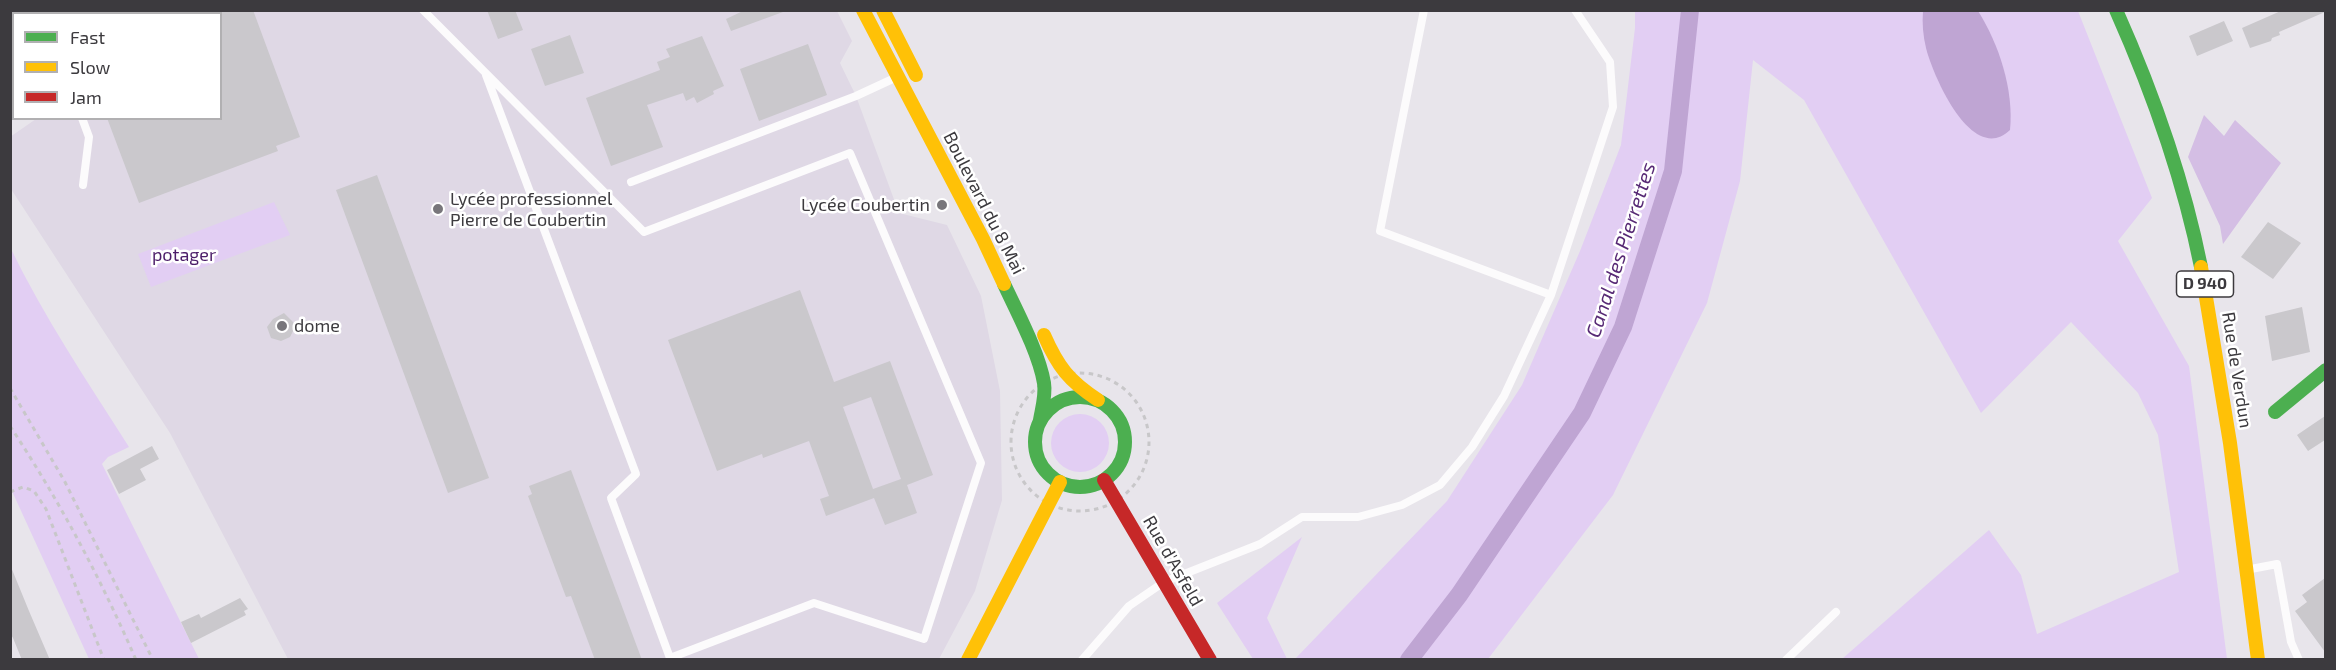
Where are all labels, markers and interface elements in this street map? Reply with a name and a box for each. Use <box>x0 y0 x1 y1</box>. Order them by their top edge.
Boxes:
legend <box>12 12 222 120</box>
text: Fast <box>70 26 105 48</box>
text: Slow <box>70 56 110 78</box>
text: Jam <box>70 86 102 108</box>
street label: Boulevard du 8 Mai <box>939 128 1029 278</box>
water label: Canal des Pierrettes <box>1581 159 1661 341</box>
place label: Lycée professionnel Pierre de Coubertin <box>450 188 612 230</box>
place label: Lycée Coubertin <box>801 194 930 216</box>
marker: Lycée Coubertin <box>935 198 949 212</box>
marker: Lycée professionnel Pierre de Coubertin <box>431 202 445 216</box>
park label: potager <box>152 244 216 266</box>
road number: D 940 <box>2176 271 2234 297</box>
street label: Rue de Verdun <box>2217 310 2257 430</box>
place label: dome <box>294 315 340 337</box>
marker: dome <box>275 319 289 333</box>
street label: Rue d'Asfeld <box>1138 512 1208 610</box>

